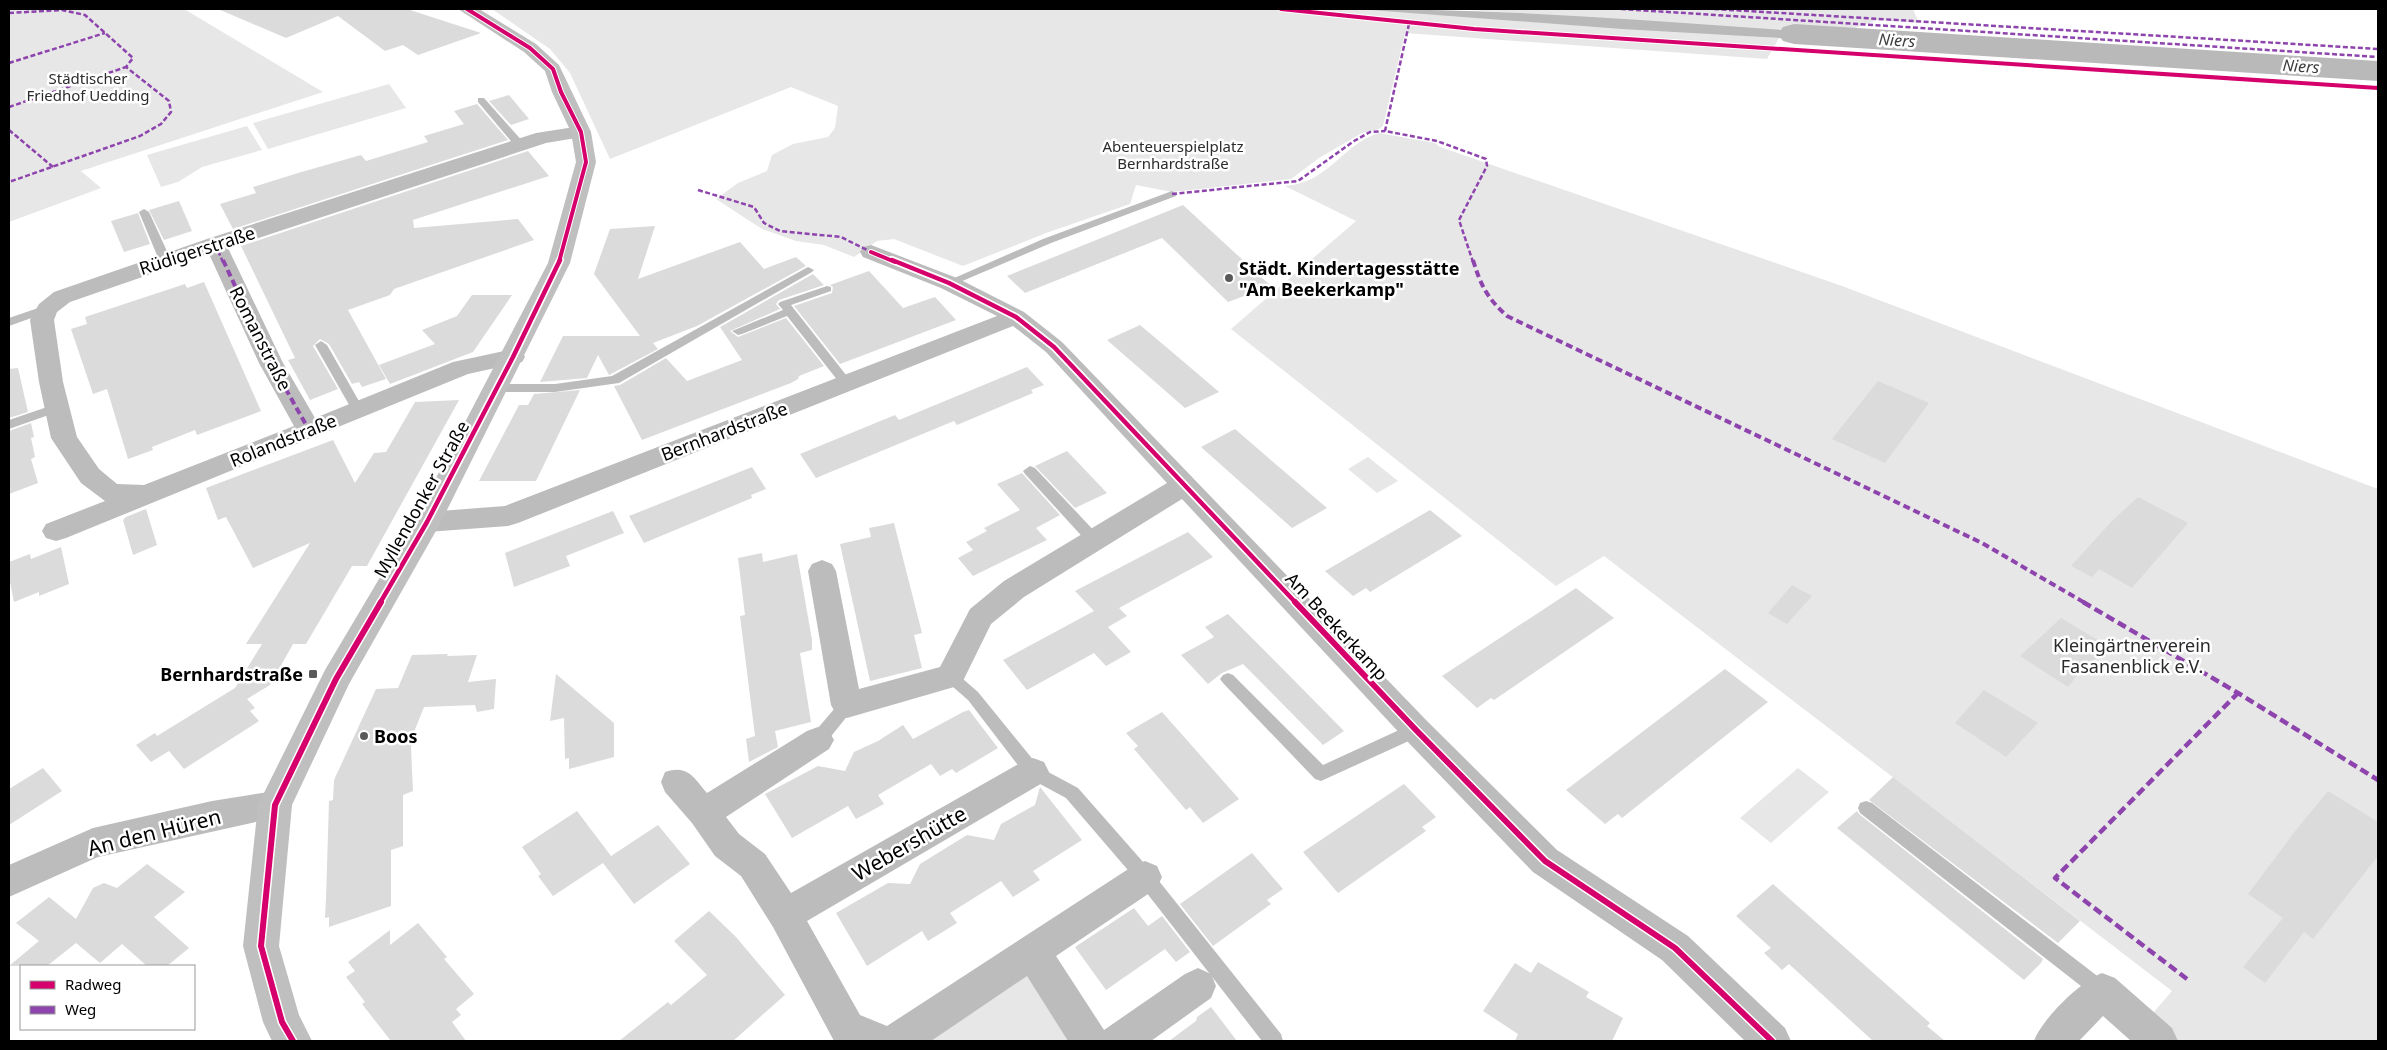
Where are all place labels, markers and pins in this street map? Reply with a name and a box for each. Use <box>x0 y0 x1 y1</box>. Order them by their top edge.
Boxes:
place label: Städt. Kindertagesstätte "Am Beekerkamp" <box>1239 256 1459 301</box>
marker: Städt. Kindertagesstätte "Am Beekerkamp" <box>1223 272 1235 284</box>
place label: Bernhardstraße <box>160 662 303 686</box>
marker: Bernhardstraße <box>307 668 319 680</box>
place label: Boos <box>374 724 418 748</box>
marker: Boos <box>358 730 370 742</box>

